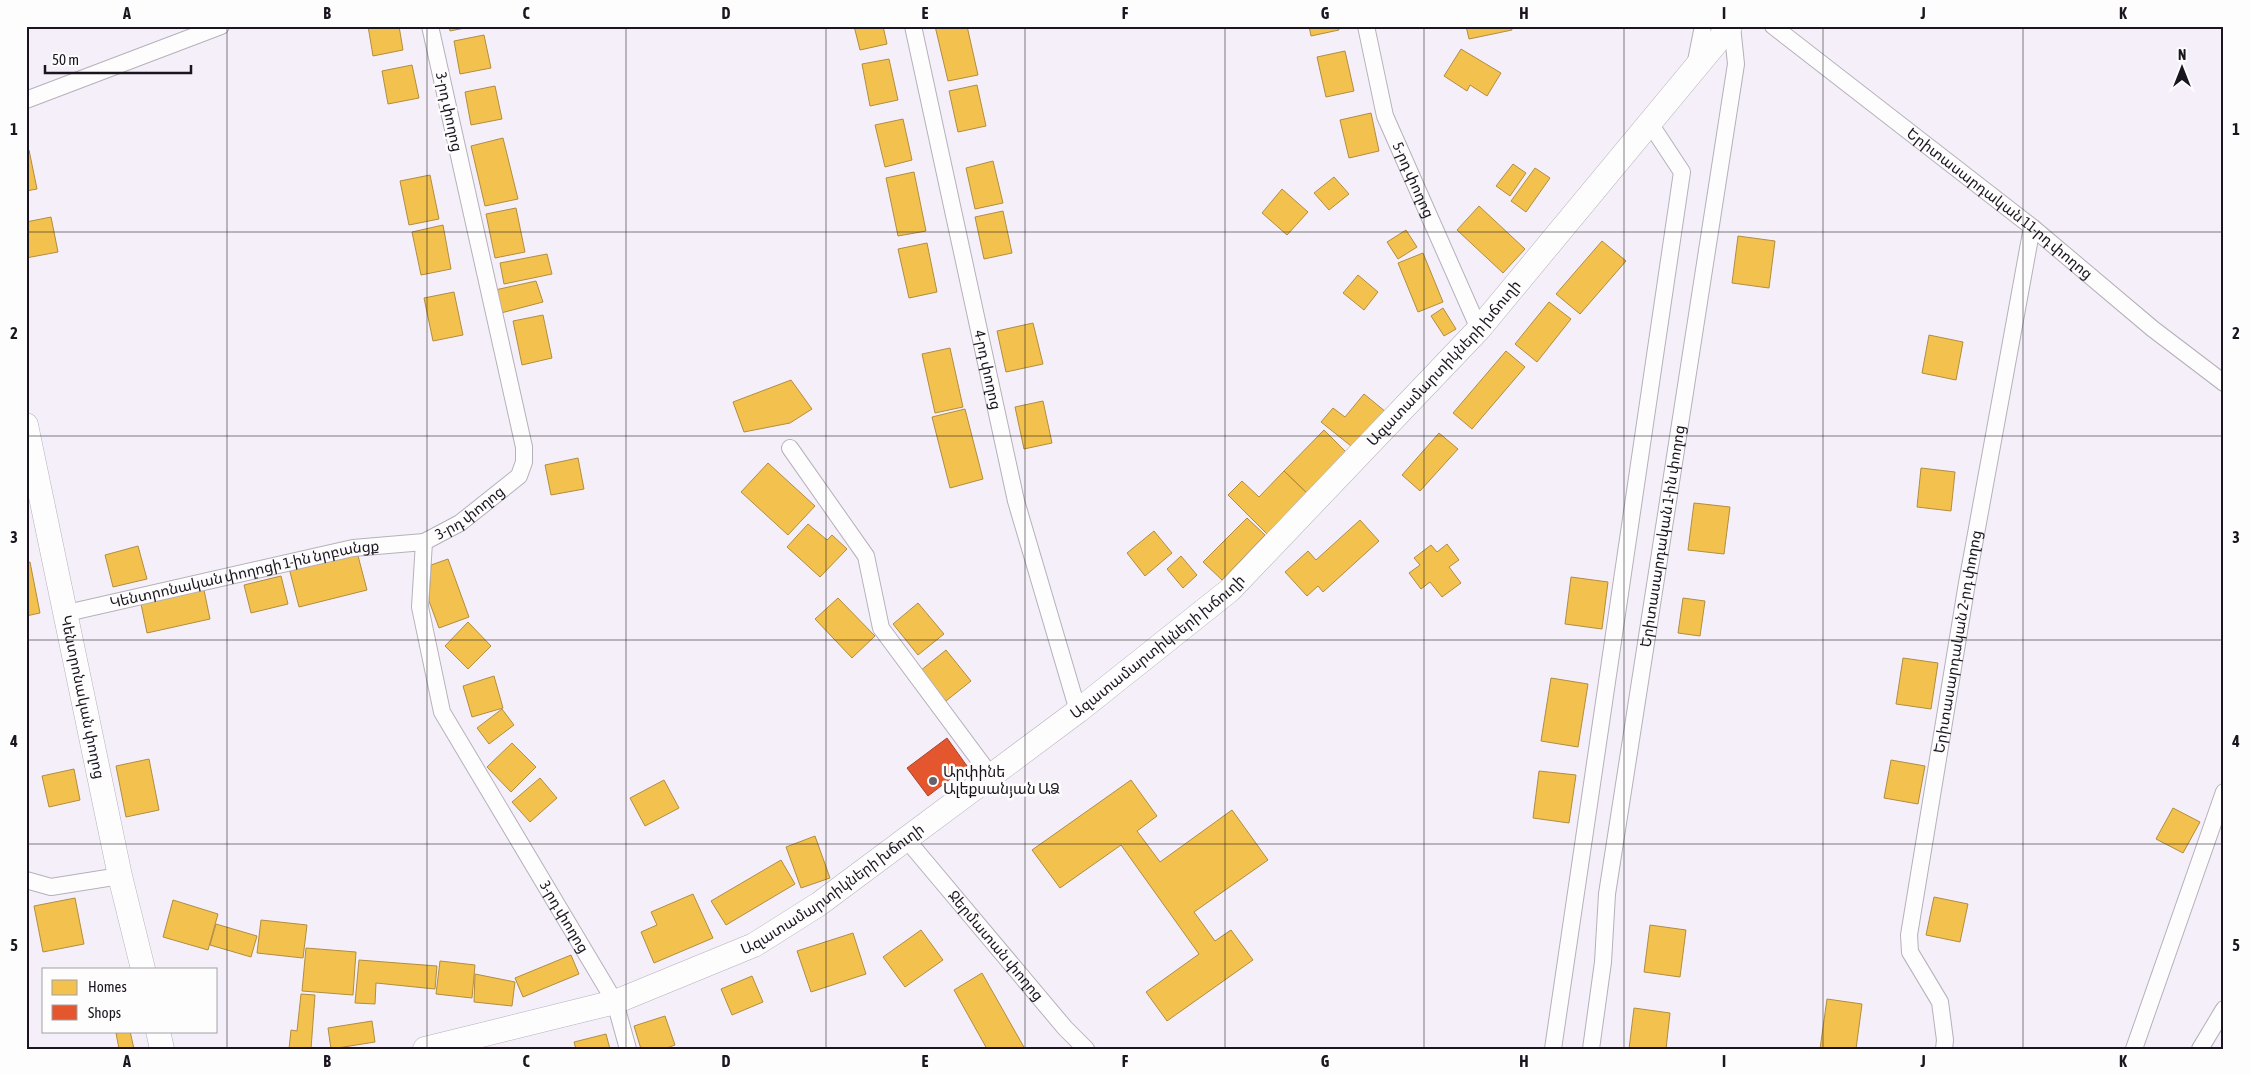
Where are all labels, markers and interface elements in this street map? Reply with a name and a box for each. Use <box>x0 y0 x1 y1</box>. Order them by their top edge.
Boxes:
text: A <box>122 4 131 22</box>
text: B <box>323 4 331 22</box>
text: C <box>522 4 530 22</box>
text: D <box>722 4 731 22</box>
text: E <box>922 4 929 22</box>
text: F <box>1122 4 1129 22</box>
text: G <box>1321 4 1330 22</box>
text: H <box>1519 4 1529 22</box>
text: I <box>1722 4 1726 22</box>
text: J <box>1919 4 1926 22</box>
text: K <box>2119 4 2127 22</box>
scale bar <box>45 42 191 74</box>
north arrow <box>2158 42 2208 92</box>
text: N <box>2178 47 2186 63</box>
text: 50 m <box>52 51 79 68</box>
street label: 3-րդ փողոց <box>432 71 466 153</box>
text: 1 <box>10 120 18 138</box>
text: 1 <box>2232 120 2240 138</box>
street label: Երիտասարդական 11-րդ փողոց <box>1904 124 2096 283</box>
street label: 5-րդ փողոց <box>1390 139 1438 221</box>
street label: Ազատամարտիկների խճուղի <box>1363 276 1525 449</box>
text: 2 <box>10 324 18 342</box>
text: 2 <box>2232 324 2240 342</box>
street label: 4-րդ փողոց <box>971 329 1005 412</box>
street label: Երիտասարդական 1-ին փողոց <box>1636 424 1689 649</box>
street label: 3-րդ փողոց <box>432 482 508 543</box>
text: 3 <box>10 528 18 546</box>
text: 3 <box>2232 528 2240 546</box>
street label: Երիտասարդական 2-րդ փողոց <box>1930 529 1985 755</box>
street label: Կենտրոնական փողոցի 1-ին նրբանցք <box>108 537 380 611</box>
street label: Ազատամարտիկների խճուղի <box>1067 571 1249 722</box>
street label: Կենտրոնական փողոց <box>58 614 109 781</box>
text: 4 <box>9 732 18 750</box>
text: 4 <box>2231 732 2240 750</box>
place label: Արփինե Ալեքսանյան ԱՁ <box>943 763 1060 798</box>
marker: Արփինե Ալեքսանյան ԱՁ <box>927 775 939 787</box>
street label: Ազատամարտիկների խճուղի <box>738 820 928 958</box>
street label: 3-րդ փողոց <box>537 878 593 956</box>
street label: Ջերմատան փողոց <box>945 887 1047 1005</box>
text: 5 <box>10 936 18 954</box>
text: 5 <box>2232 936 2240 954</box>
legend <box>42 968 218 1032</box>
text: Homes <box>88 978 127 995</box>
text: Shops <box>88 1004 121 1021</box>
text: A <box>122 1052 131 1070</box>
text: B <box>323 1052 331 1070</box>
text: C <box>522 1052 530 1070</box>
text: D <box>722 1052 731 1070</box>
text: E <box>922 1052 929 1070</box>
text: F <box>1122 1052 1129 1070</box>
text: G <box>1321 1052 1330 1070</box>
text: H <box>1519 1052 1529 1070</box>
text: I <box>1722 1052 1726 1070</box>
text: J <box>1919 1052 1926 1070</box>
text: K <box>2119 1052 2127 1070</box>

